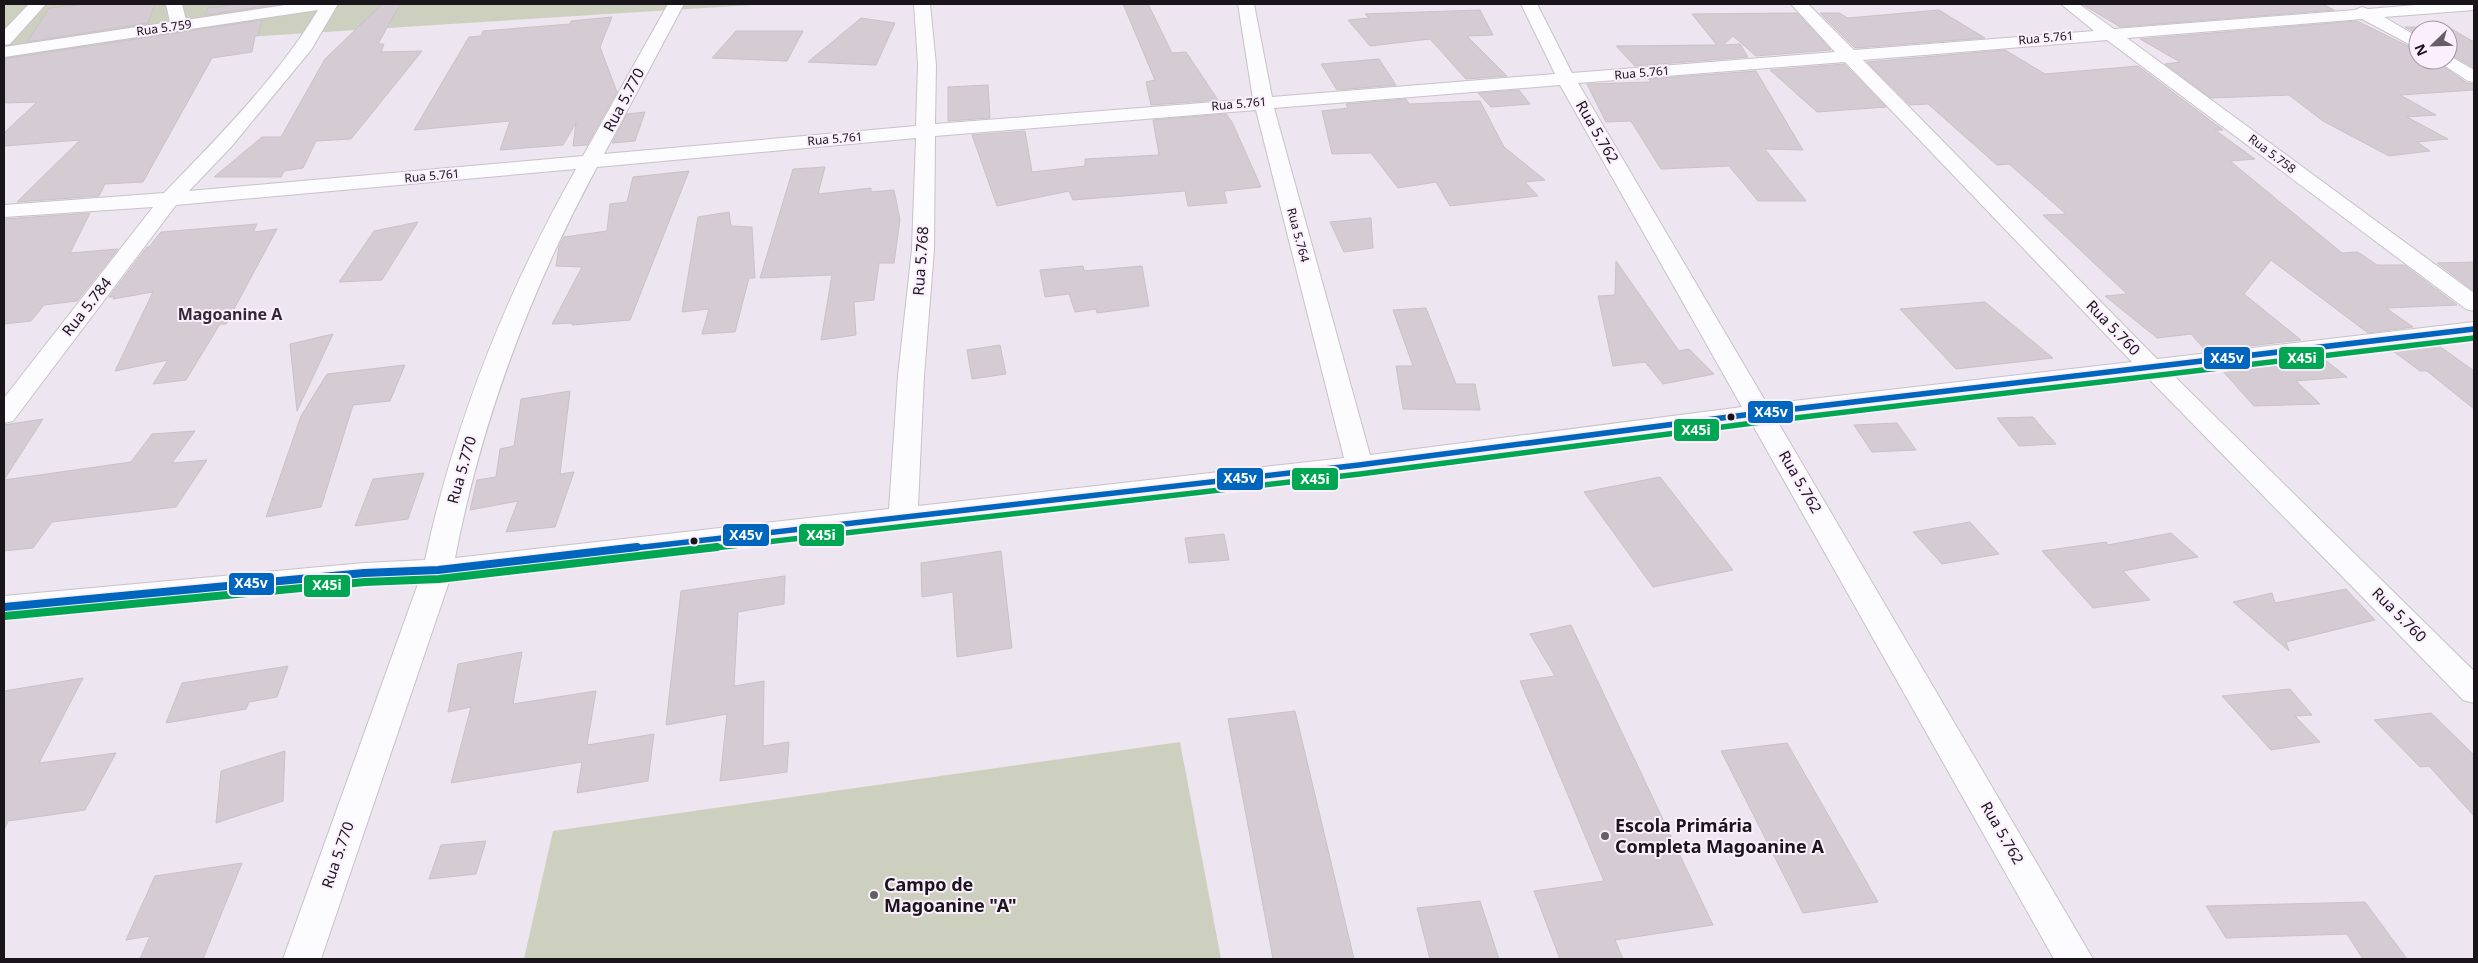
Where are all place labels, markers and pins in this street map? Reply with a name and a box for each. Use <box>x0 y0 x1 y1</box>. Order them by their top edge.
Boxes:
unlabelled marker <box>1726 412 1736 422</box>
unlabelled marker <box>689 536 699 546</box>
place label: Escola Primária Completa Magoanine A <box>1615 813 1824 858</box>
marker: Escola Primária Completa Magoanine A <box>1599 830 1611 842</box>
place label: Campo de Magoanine "A" <box>884 872 1017 917</box>
marker: Campo de Magoanine "A" <box>868 889 880 901</box>

